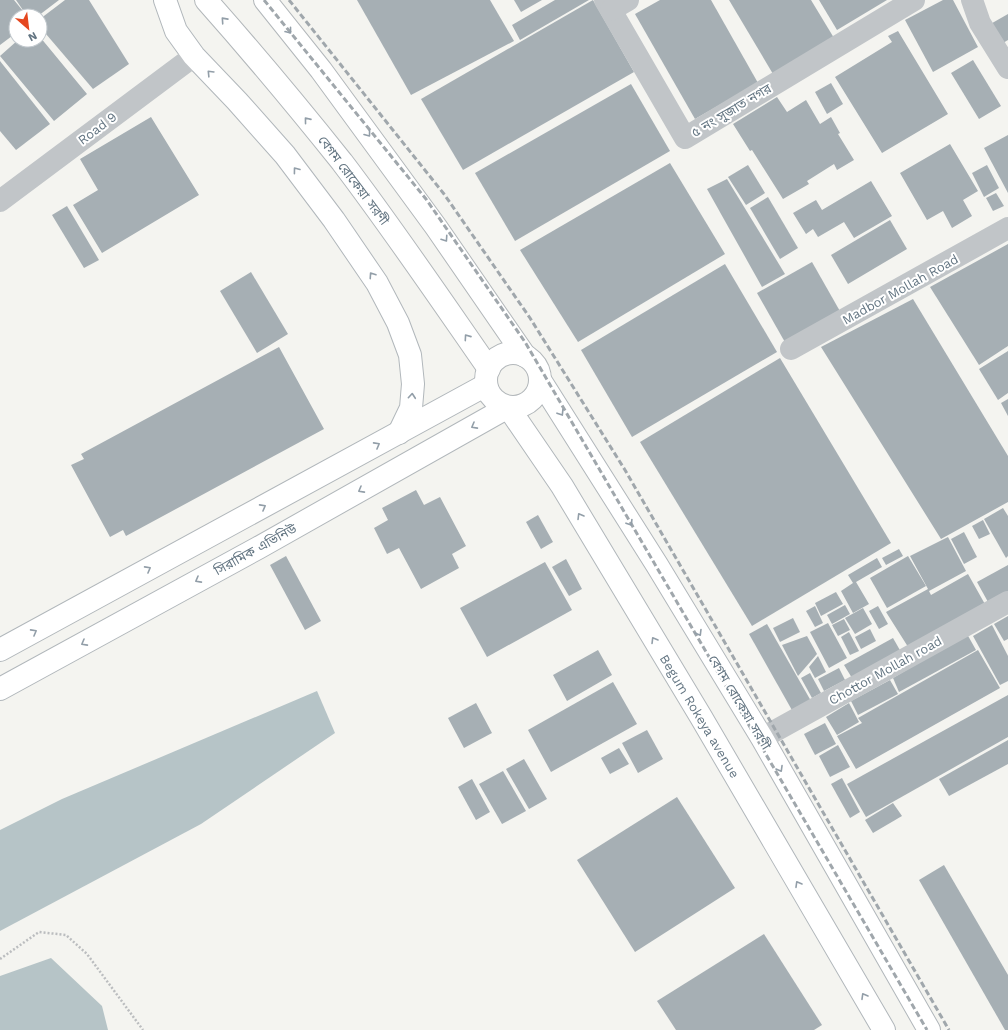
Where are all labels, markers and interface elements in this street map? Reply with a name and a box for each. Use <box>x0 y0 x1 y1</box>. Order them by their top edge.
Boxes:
north arrow <box>8 8 48 48</box>
one-way arrow <box>221 17 228 24</box>
one-way arrow <box>285 26 292 33</box>
text: N <box>26 29 39 44</box>
one-way arrow <box>207 70 215 78</box>
street label: ৫ নং সুজাত নগর <box>689 81 775 141</box>
street label: Road 9 <box>75 109 119 148</box>
one-way arrow <box>304 117 311 124</box>
one-way arrow <box>363 130 370 137</box>
street label: বেগম রোকেয়া সরণী <box>315 133 392 228</box>
one-way arrow <box>294 167 301 174</box>
one-way arrow <box>440 235 448 242</box>
street label: Madbor Mollah Road <box>840 251 961 328</box>
one-way arrow <box>370 273 377 280</box>
one-way arrow <box>464 334 472 341</box>
one-way arrow <box>407 393 416 399</box>
one-way arrow <box>556 408 563 415</box>
one-way arrow <box>471 422 478 429</box>
one-way arrow <box>373 442 380 450</box>
one-way arrow <box>358 485 365 492</box>
one-way arrow <box>258 505 266 512</box>
one-way arrow <box>577 513 585 520</box>
one-way arrow <box>626 519 633 526</box>
street label: সিরামিক এভিনিউ <box>211 520 300 579</box>
one-way arrow <box>144 567 152 574</box>
one-way arrow <box>195 576 203 583</box>
one-way arrow <box>30 629 37 636</box>
one-way arrow <box>694 629 701 636</box>
street label: Chottor Mollah road <box>826 633 944 708</box>
one-way arrow <box>651 637 659 644</box>
one-way arrow <box>81 638 89 645</box>
street label: Begum Rokeya avenue <box>657 652 742 781</box>
street label: বেগম রোকেয়া সরণী <box>705 652 774 753</box>
one-way arrow <box>775 765 782 772</box>
one-way arrow <box>796 881 803 888</box>
one-way arrow <box>862 993 869 1000</box>

